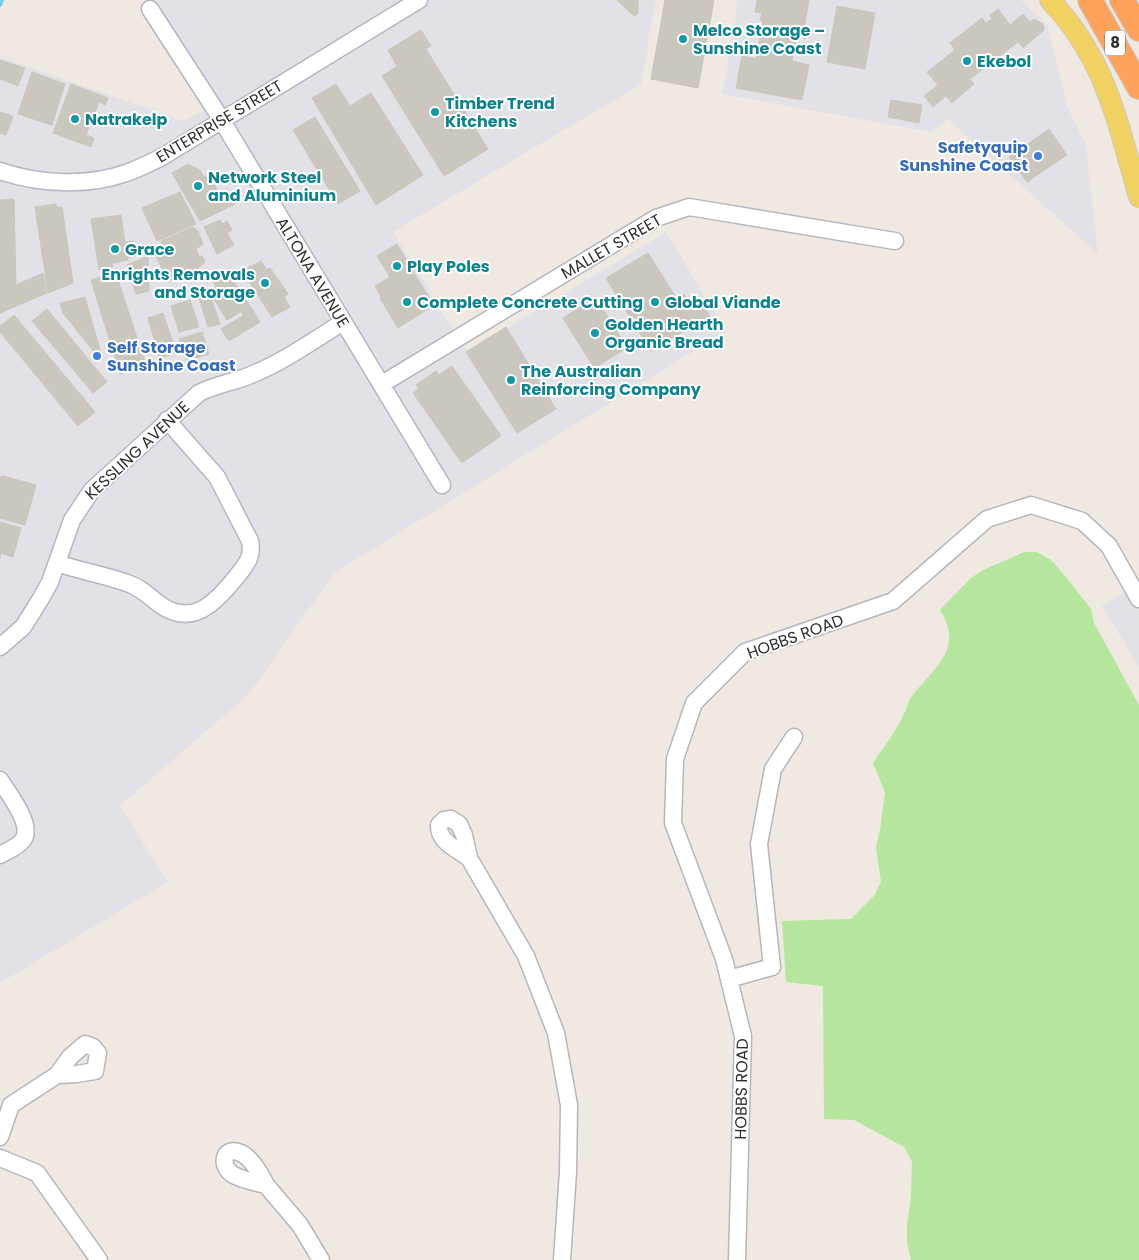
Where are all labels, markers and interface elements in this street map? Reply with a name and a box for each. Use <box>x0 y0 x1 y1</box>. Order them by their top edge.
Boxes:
place label: Melco Storage – Sunshine Coast <box>693 19 825 60</box>
road number: 8 <box>1105 30 1125 56</box>
marker: Melco Storage – Sunshine Coast <box>677 33 689 45</box>
place label: Ekebol <box>977 50 1031 73</box>
marker: Ekebol <box>961 55 973 67</box>
street label: ENTERPRISE STREET <box>152 74 287 168</box>
place label: Timber Trend Kitchens <box>445 92 555 133</box>
marker: Timber Trend Kitchens <box>429 106 441 118</box>
place label: Natrakelp <box>85 108 168 131</box>
marker: Natrakelp <box>69 113 81 125</box>
place label: Safetyquip Sunshine Coast <box>899 136 1028 177</box>
marker: Safetyquip Sunshine Coast <box>1032 150 1044 162</box>
place label: Network Steel and Aluminium <box>208 166 336 207</box>
marker: Network Steel and Aluminium <box>192 180 204 192</box>
street label: MALLET STREET <box>557 208 666 284</box>
street label: ALTONA AVENUE <box>270 213 355 332</box>
place label: Grace <box>125 238 175 261</box>
marker: Grace <box>109 243 121 255</box>
place label: Play Poles <box>407 255 490 278</box>
marker: Play Poles <box>391 260 403 272</box>
place label: Enrights Removals and Storage <box>102 263 255 304</box>
marker: Enrights Removals and Storage <box>259 277 271 289</box>
place label: Complete Concrete Cutting <box>417 291 643 314</box>
place label: Global Viande <box>665 291 781 314</box>
marker: Complete Concrete Cutting <box>401 296 413 308</box>
marker: Global Viande <box>649 296 661 308</box>
place label: Golden Hearth Organic Bread <box>605 313 724 354</box>
marker: Golden Hearth Organic Bread <box>589 327 601 339</box>
place label: Self Storage Sunshine Coast <box>107 336 236 377</box>
marker: Self Storage Sunshine Coast <box>91 350 103 362</box>
place label: The Australian Reinforcing Company <box>521 360 702 401</box>
marker: The Australian Reinforcing Company <box>505 374 517 386</box>
street label: KESSLING AVENUE <box>80 396 195 505</box>
street label: HOBBS ROAD <box>744 608 847 665</box>
street label: HOBBS ROAD <box>729 1038 754 1140</box>

